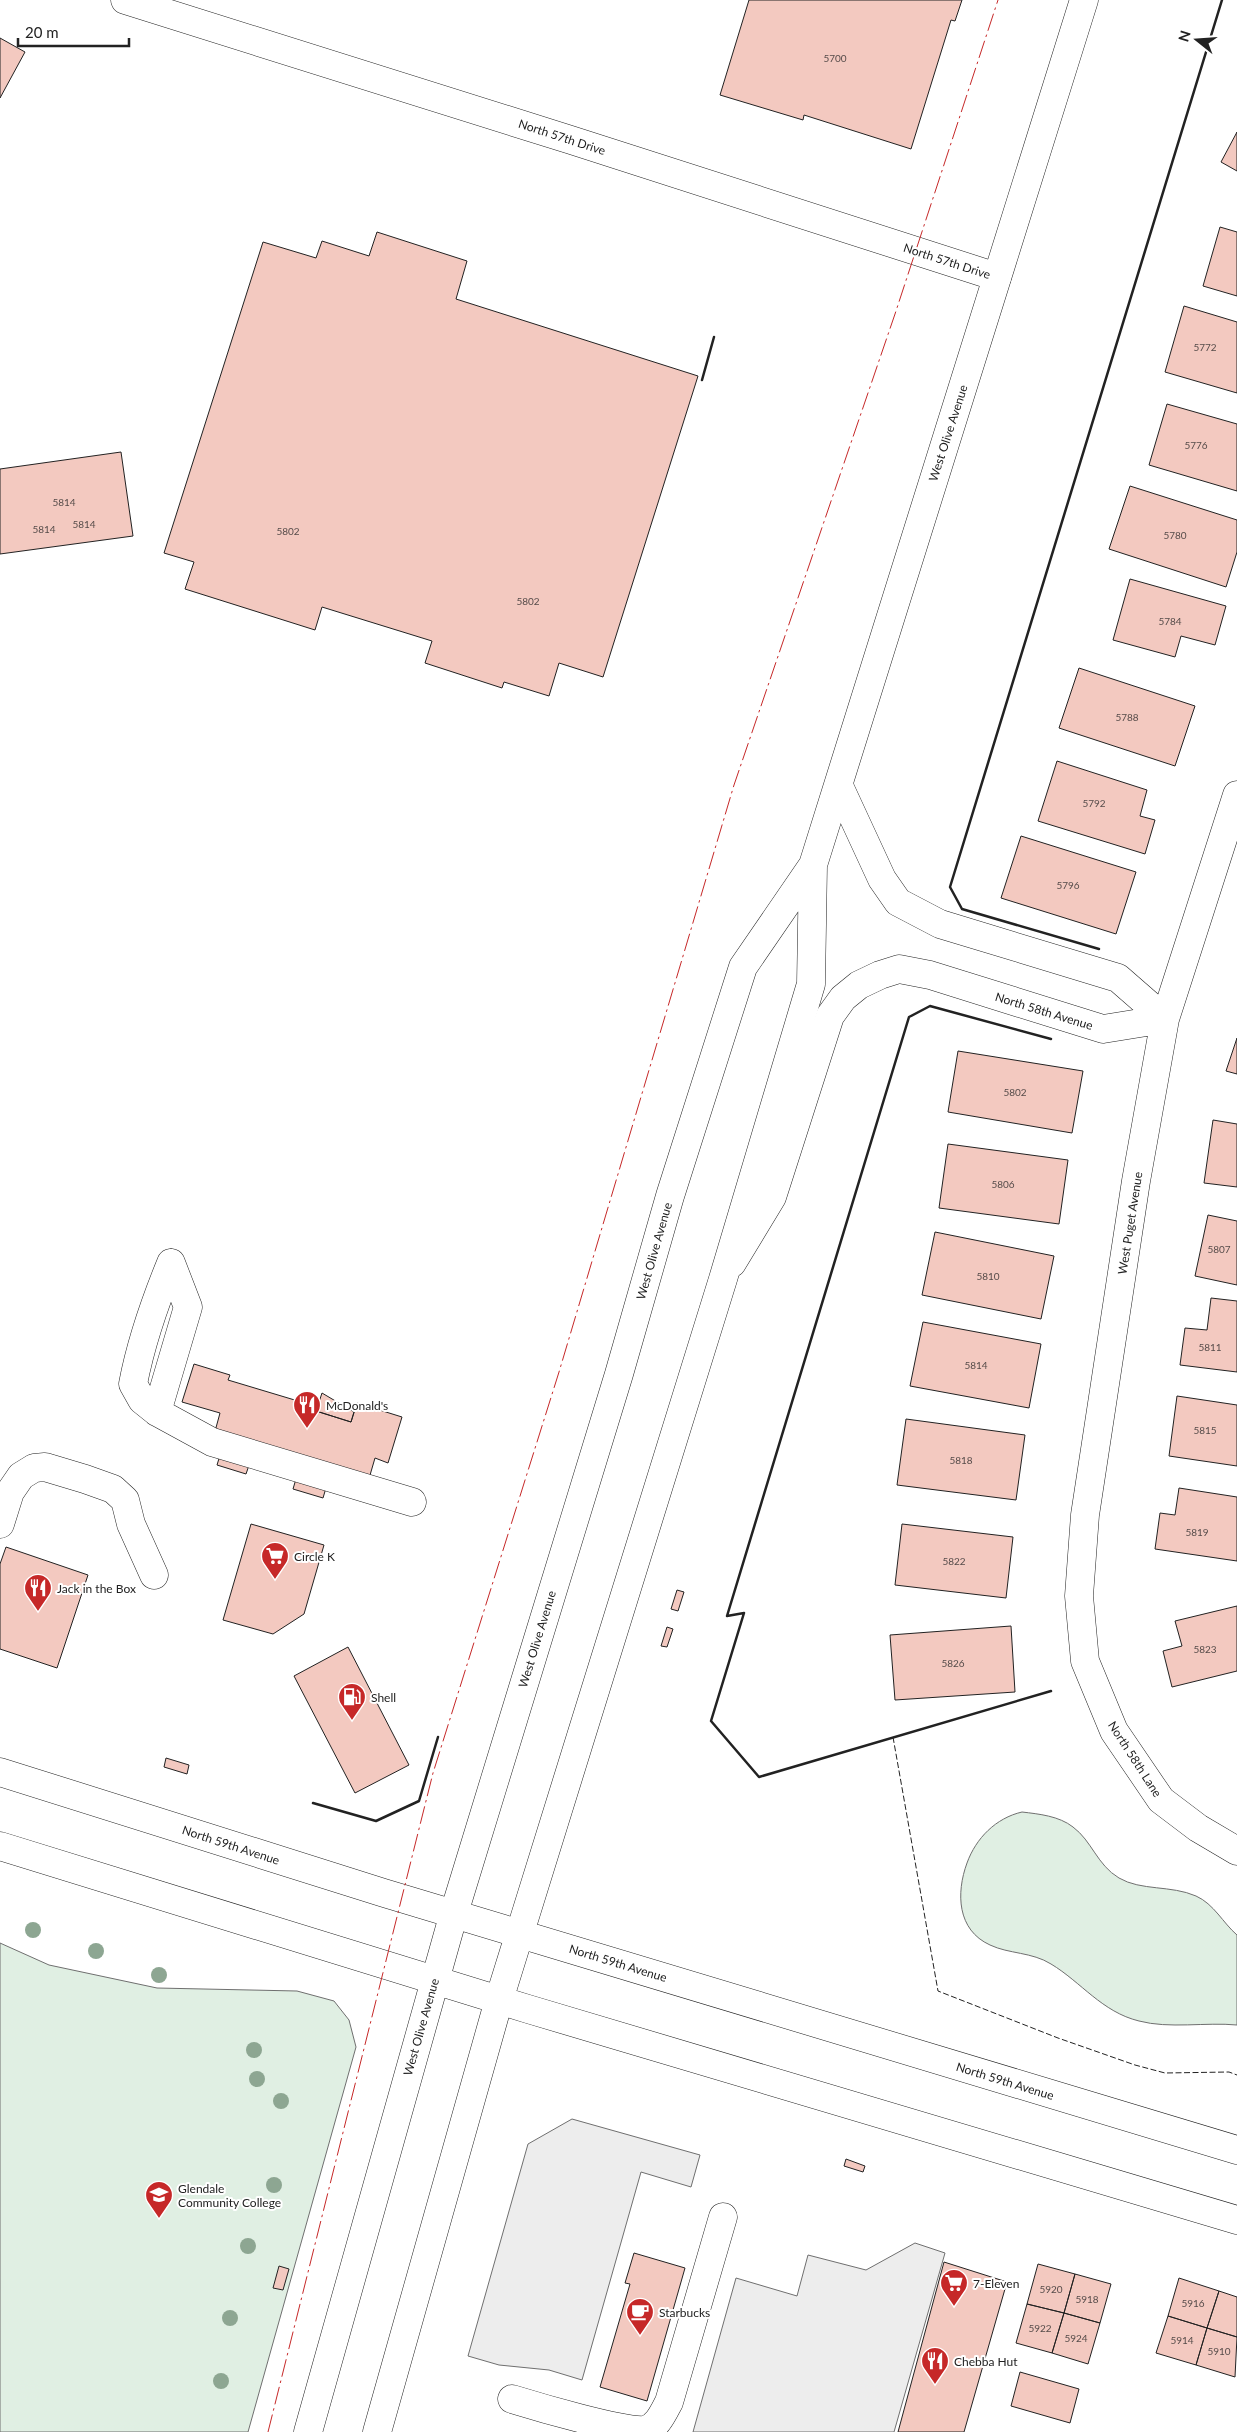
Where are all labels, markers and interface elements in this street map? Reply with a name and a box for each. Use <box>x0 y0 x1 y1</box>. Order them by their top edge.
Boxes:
scale bar <box>18 15 129 47</box>
north arrow <box>1172 15 1222 65</box>
text: 20 m <box>25 23 59 41</box>
text: N <box>1174 28 1194 44</box>
house number: 5700 <box>823 52 847 64</box>
street label: North 57th Drive <box>516 116 608 158</box>
street label: North 57th Drive <box>901 240 993 282</box>
house number: 5772 <box>1193 341 1217 353</box>
street label: West Olive Avenue <box>925 383 971 483</box>
house number: 5776 <box>1184 439 1208 451</box>
house number: 5814 <box>52 496 76 508</box>
house number: 5814 <box>72 518 96 530</box>
house number: 5814 <box>32 523 56 535</box>
house number: 5802 <box>276 525 300 537</box>
house number: 5780 <box>1163 529 1187 541</box>
house number: 5802 <box>516 595 540 607</box>
house number: 5784 <box>1158 615 1182 627</box>
house number: 5788 <box>1115 711 1139 723</box>
house number: 5792 <box>1082 797 1106 809</box>
house number: 5796 <box>1056 879 1080 891</box>
street label: North 58th Avenue <box>993 989 1095 1033</box>
house number: 5802 <box>1003 1086 1027 1098</box>
street label: West Puget Avenue <box>1114 1171 1146 1275</box>
house number: 5806 <box>991 1178 1015 1190</box>
street label: West Olive Avenue <box>633 1201 675 1301</box>
house number: 5807 <box>1207 1243 1231 1255</box>
house number: 5810 <box>976 1270 1000 1282</box>
house number: 5811 <box>1198 1341 1222 1353</box>
house number: 5814 <box>964 1359 988 1371</box>
restaurant icon: McDonald's <box>292 1390 322 1429</box>
place label: McDonald's <box>326 1398 388 1413</box>
house number: 5815 <box>1193 1424 1217 1436</box>
house number: 5818 <box>949 1454 973 1466</box>
house number: 5819 <box>1185 1526 1209 1538</box>
supermarket icon: Circle K <box>260 1541 290 1580</box>
place label: Circle K <box>294 1549 335 1564</box>
house number: 5822 <box>942 1555 966 1567</box>
restaurant icon: Jack in the Box <box>23 1573 53 1612</box>
place label: Jack in the Box <box>57 1581 136 1596</box>
street label: West Olive Avenue <box>515 1589 559 1689</box>
house number: 5823 <box>1193 1643 1217 1655</box>
house number: 5826 <box>941 1657 965 1669</box>
fuel station icon: Shell <box>337 1682 367 1721</box>
place label: Shell <box>371 1690 396 1705</box>
street label: North 58th Lane <box>1105 1718 1165 1800</box>
street label: North 59th Avenue <box>180 1822 282 1868</box>
street label: North 59th Avenue <box>567 1941 669 1985</box>
street label: West Olive Avenue <box>400 1977 442 2077</box>
street label: North 59th Avenue <box>954 2059 1056 2103</box>
school or university icon: Glendale Community College <box>144 2180 174 2219</box>
place label: Glendale Community College <box>178 2181 281 2210</box>
supermarket icon: 7-Eleven <box>939 2268 969 2307</box>
place label: 7-Eleven <box>973 2276 1019 2291</box>
house number: 5920 <box>1039 2283 1063 2295</box>
house number: 5918 <box>1075 2293 1099 2305</box>
cafe icon: Starbucks <box>625 2297 655 2336</box>
house number: 5916 <box>1181 2297 1205 2309</box>
place label: Starbucks <box>659 2305 710 2320</box>
house number: 5922 <box>1028 2322 1052 2334</box>
house number: 5924 <box>1064 2332 1088 2344</box>
house number: 5914 <box>1170 2334 1194 2346</box>
house number: 5910 <box>1207 2345 1231 2357</box>
restaurant icon: Chebba Hut <box>920 2346 950 2385</box>
place label: Chebba Hut <box>954 2354 1018 2369</box>

